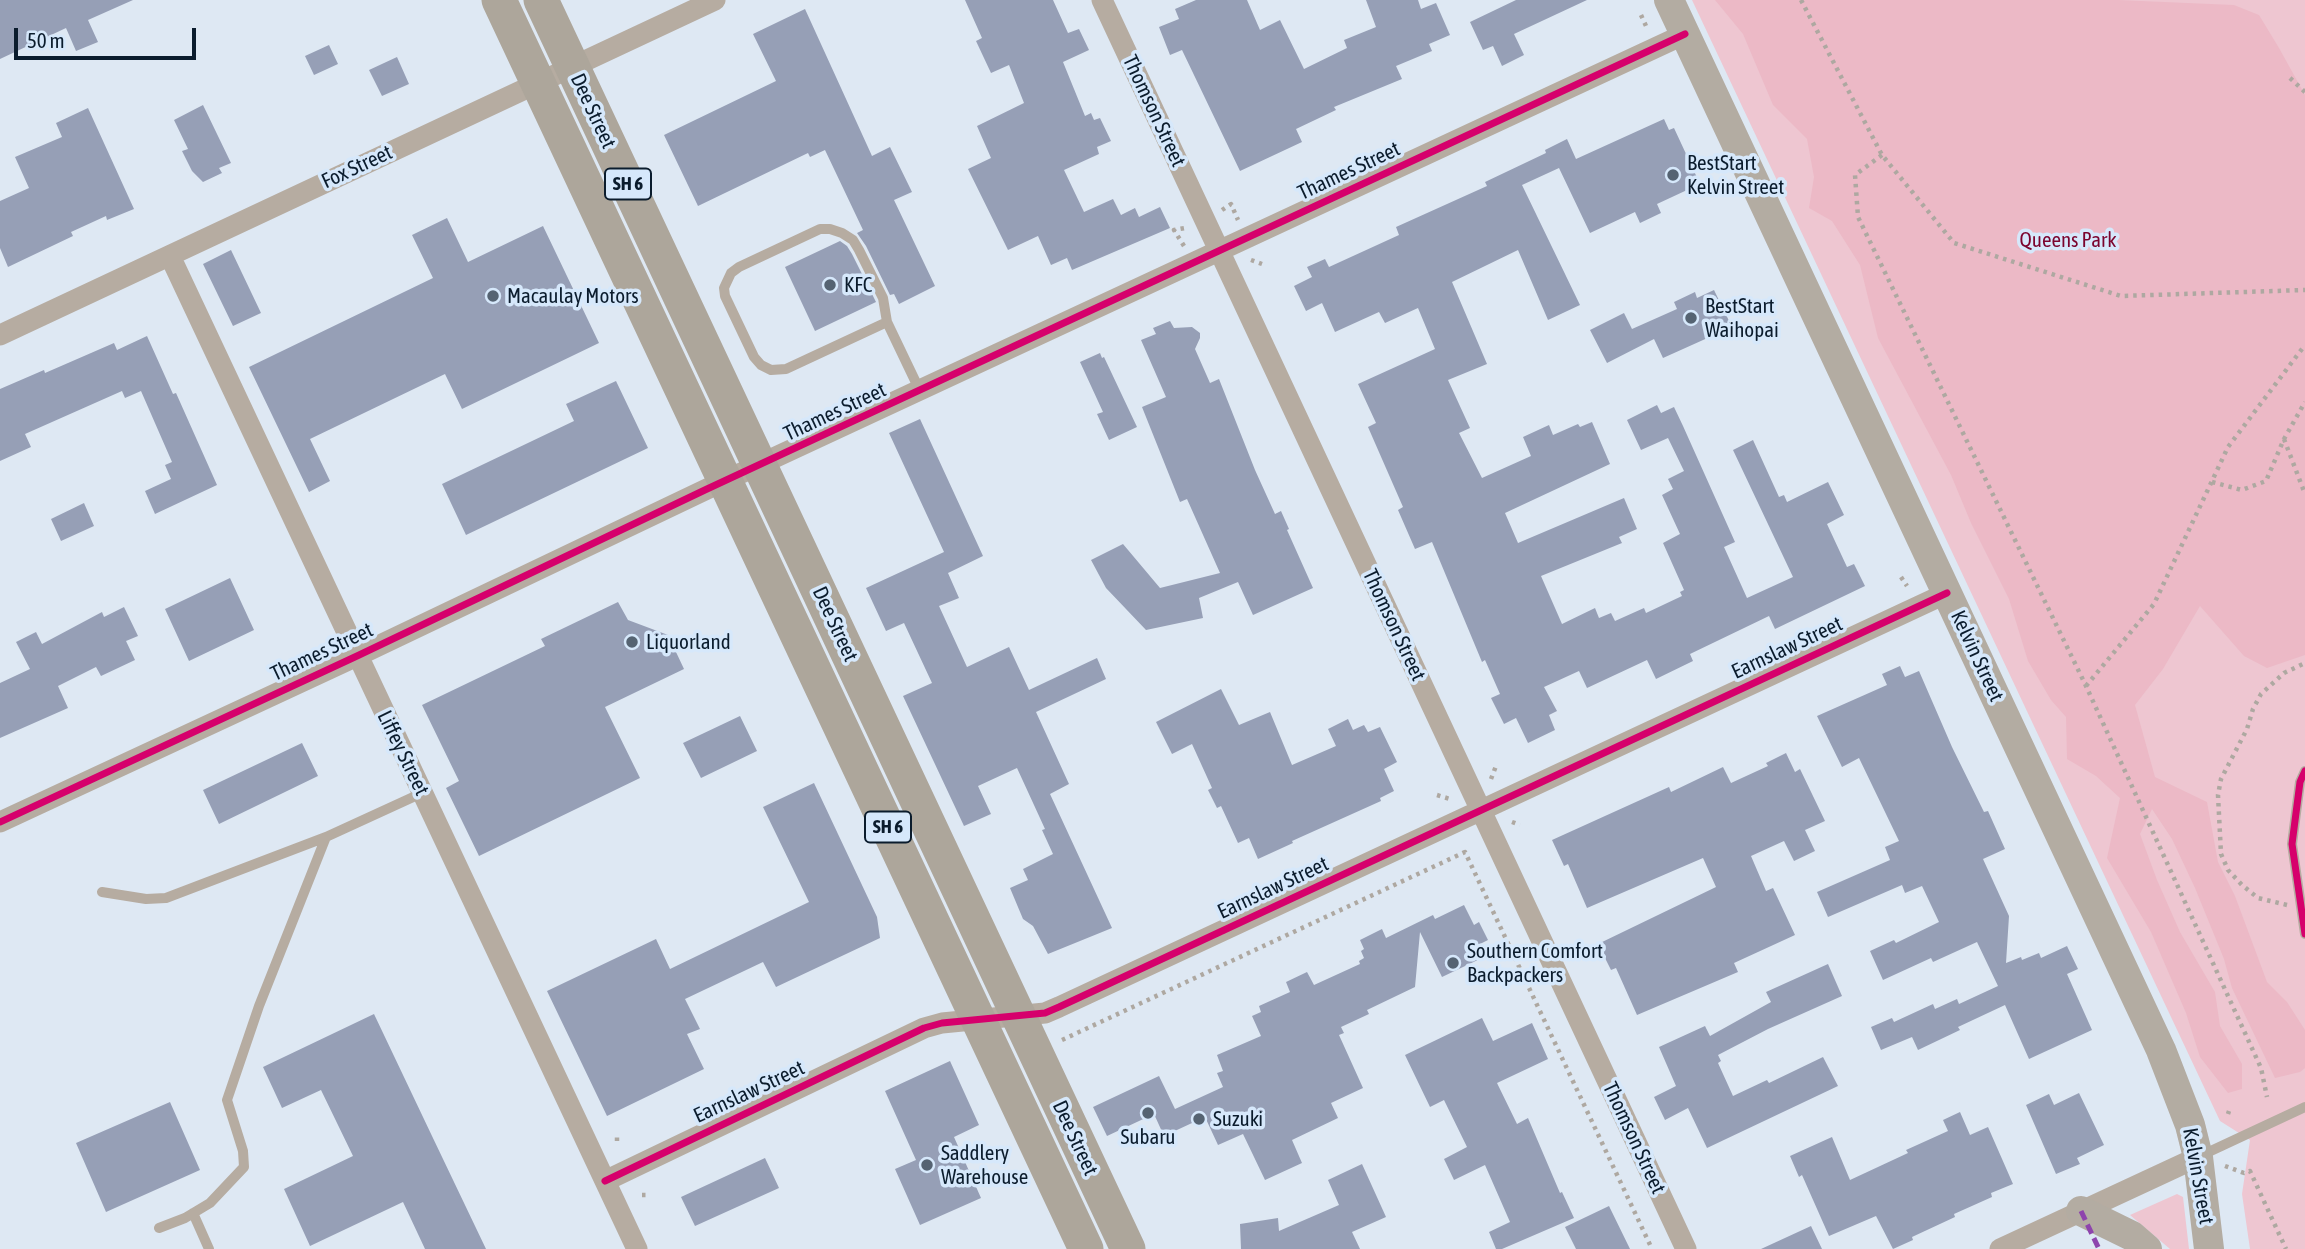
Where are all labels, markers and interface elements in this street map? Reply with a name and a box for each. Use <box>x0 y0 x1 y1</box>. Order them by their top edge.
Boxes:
scale bar <box>18 14 200 58</box>
text: 50 m <box>27 28 65 52</box>
street label: Thomson Street <box>1117 51 1191 171</box>
street label: Dee Street <box>565 70 621 152</box>
street label: Thames Street <box>1294 136 1404 206</box>
street label: Fox Street <box>318 140 396 194</box>
place label: BestStart Kelvin Street <box>1687 150 1784 200</box>
marker: BestStart Kelvin Street <box>1665 167 1681 183</box>
road number: SH 6 <box>605 168 651 200</box>
park label: Queens Park <box>2020 227 2116 253</box>
place label: KFC <box>844 272 872 298</box>
marker: KFC <box>822 277 838 293</box>
place label: Macaulay Motors <box>507 283 639 309</box>
marker: Macaulay Motors <box>485 288 501 304</box>
place label: BestStart Waihopai <box>1705 293 1779 343</box>
marker: BestStart Waihopai <box>1683 310 1699 326</box>
street label: Thames Street <box>780 377 890 447</box>
street label: Thomson Street <box>1357 565 1431 685</box>
street label: Dee Street <box>807 583 863 665</box>
street label: Kelvin Street <box>1945 607 2009 705</box>
street label: Earnslaw Street <box>1728 611 1846 685</box>
street label: Thames Street <box>267 617 377 687</box>
place label: Liquorland <box>646 629 731 655</box>
marker: Liquorland <box>624 634 640 650</box>
street label: Liffey Street <box>372 706 434 800</box>
road number: SH 6 <box>865 812 911 842</box>
street label: Earnslaw Street <box>1214 851 1332 925</box>
place label: Southern Comfort Backpackers <box>1467 938 1603 988</box>
marker: Southern Comfort Backpackers <box>1445 955 1461 971</box>
street label: Earnslaw Street <box>690 1055 808 1129</box>
street label: Thomson Street <box>1597 1078 1671 1198</box>
street label: Dee Street <box>1047 1097 1103 1179</box>
marker: Subaru <box>1140 1105 1156 1121</box>
place label: Suzuki <box>1213 1106 1263 1132</box>
marker: Suzuki <box>1191 1111 1207 1127</box>
place label: Subaru <box>1120 1124 1176 1150</box>
street label: Kelvin Street <box>2177 1126 2219 1226</box>
place label: Saddlery Warehouse <box>941 1140 1028 1190</box>
marker: Saddlery Warehouse <box>919 1157 935 1173</box>

